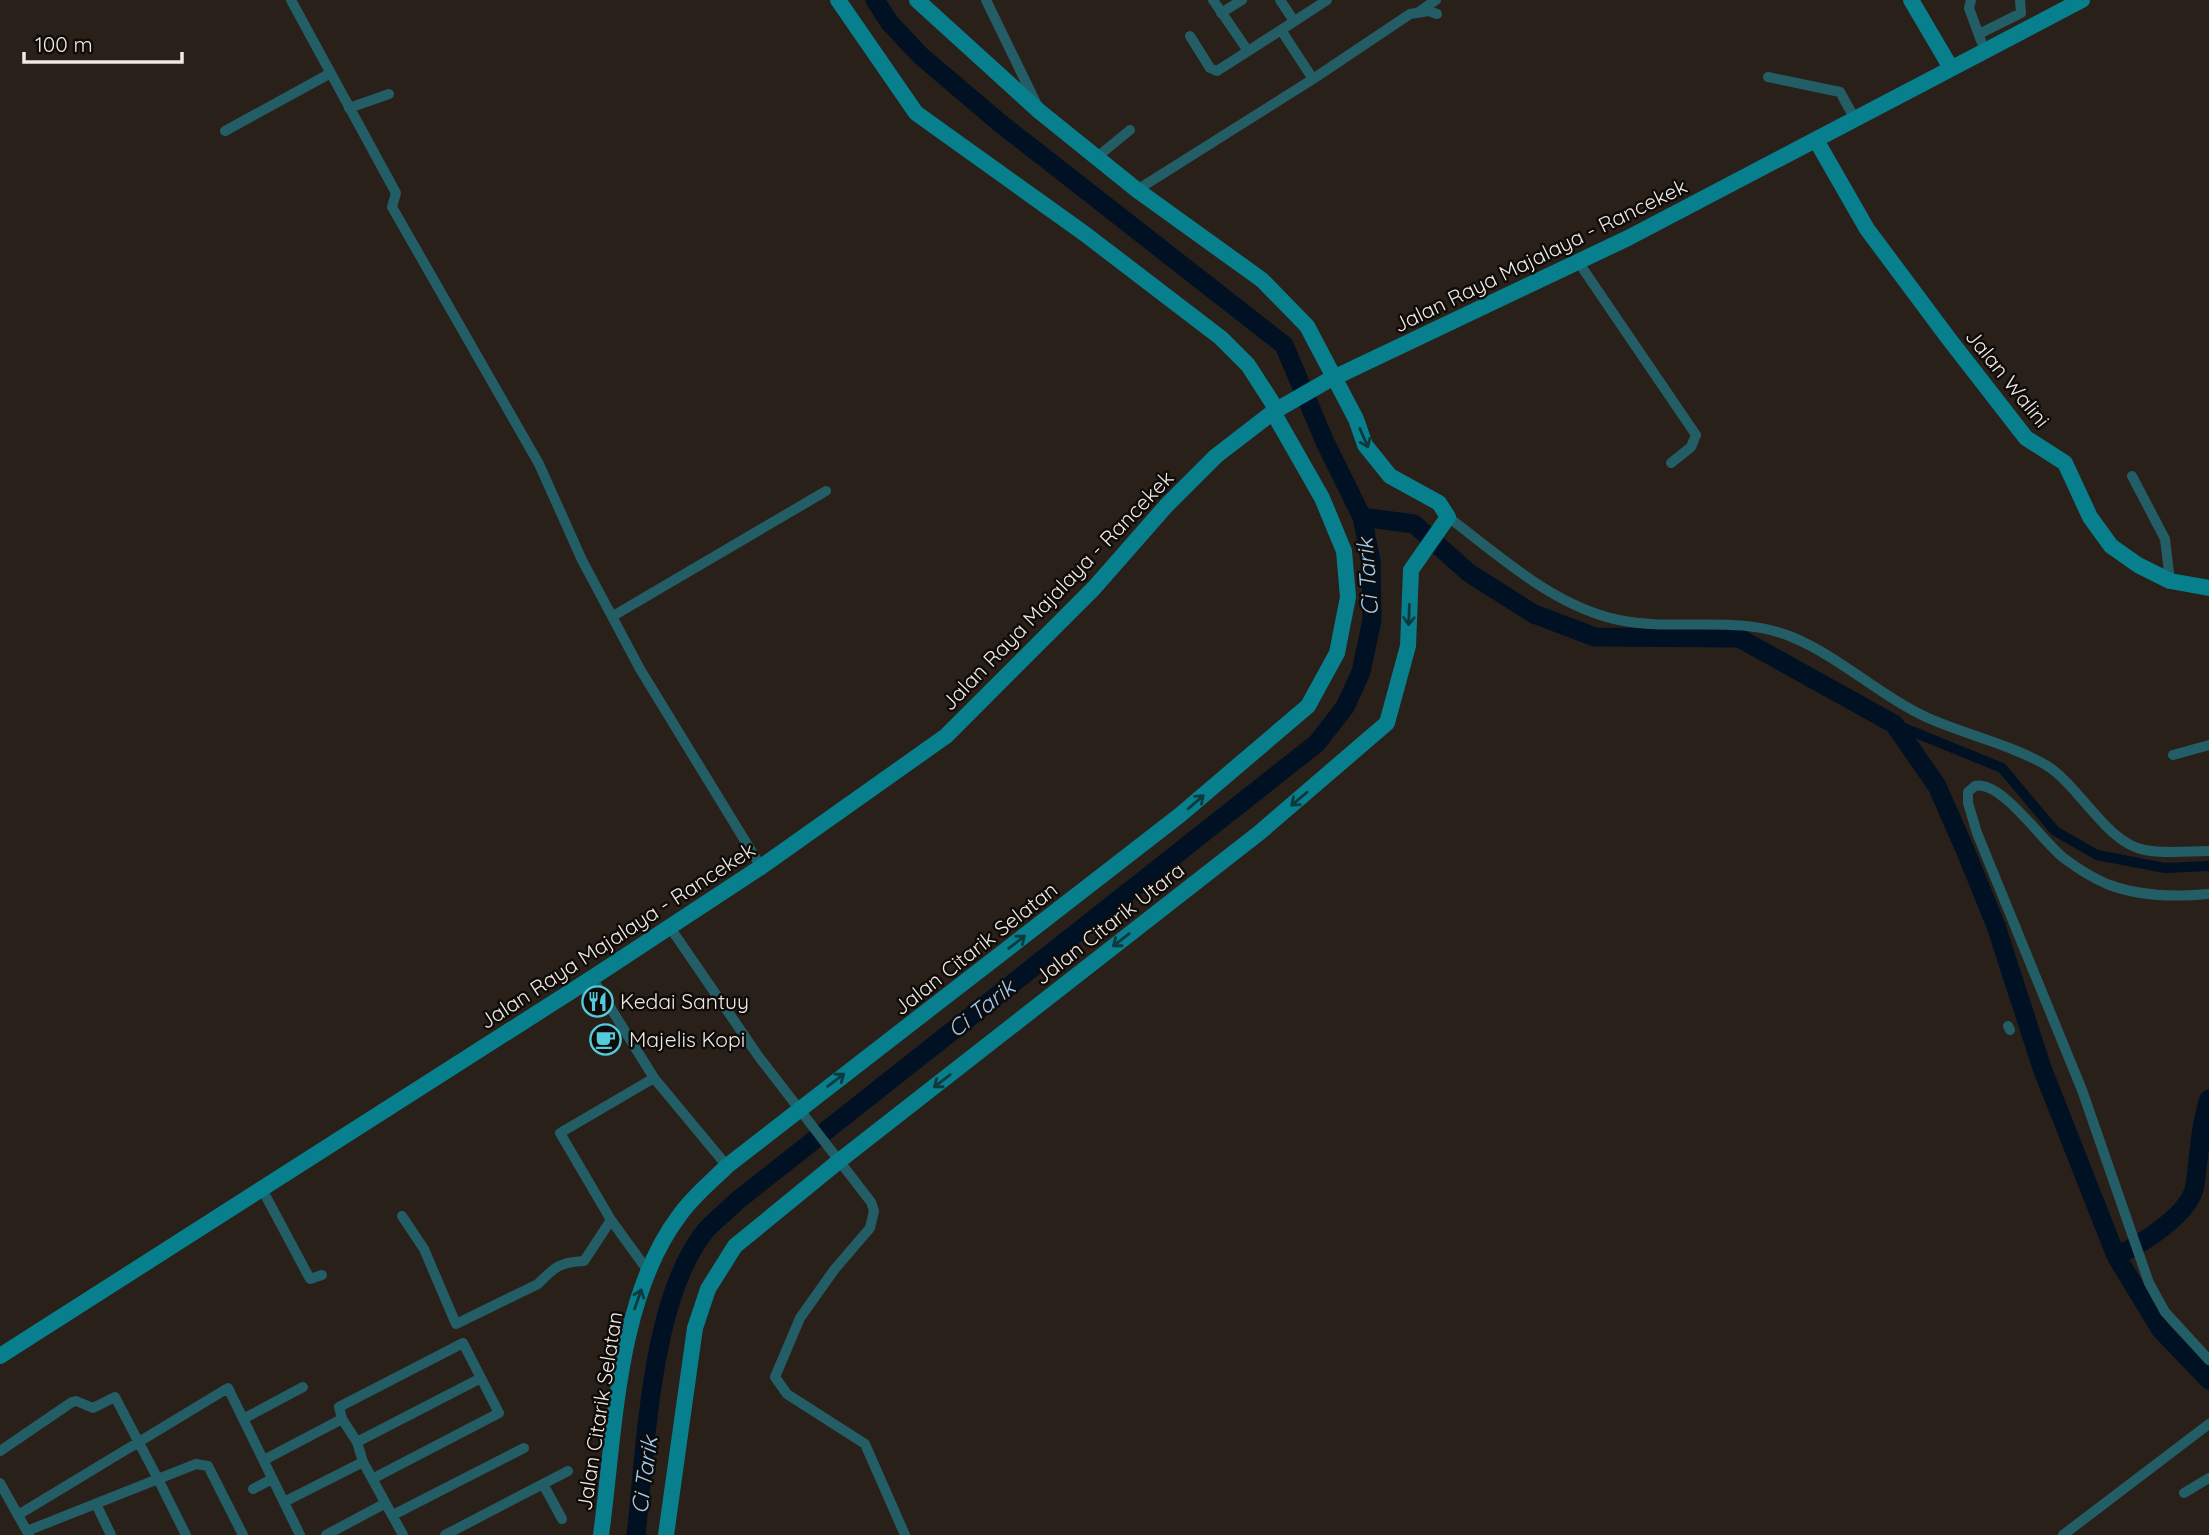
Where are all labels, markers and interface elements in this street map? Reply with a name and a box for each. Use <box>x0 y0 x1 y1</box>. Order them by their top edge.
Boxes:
scale bar <box>24 21 182 65</box>
text: 100 m <box>35 31 93 57</box>
street label: Jalan Raya Majalaya - Rancekek <box>1389 172 1691 338</box>
street label: Jalan Walini <box>1960 324 2056 432</box>
one-way arrow <box>1358 427 1371 448</box>
street label: Jalan Raya Majalaya - Rancekek <box>935 465 1179 715</box>
water label: Ci Tarik <box>1350 535 1384 617</box>
one-way arrow <box>1402 603 1415 626</box>
one-way arrow <box>1290 791 1308 807</box>
one-way arrow <box>1187 794 1205 810</box>
street label: Jalan Raya Majalaya - Rancekek <box>474 836 760 1034</box>
street label: Jalan Citarik Utara <box>1029 856 1189 990</box>
street label: Jalan Citarik Selatan <box>888 876 1062 1020</box>
one-way arrow <box>1112 933 1131 948</box>
one-way arrow <box>1008 935 1026 950</box>
water label: Ci Tarik <box>941 972 1022 1043</box>
restaurant icon: Kedai Santuy <box>580 984 614 1018</box>
place label: Kedai Santuy <box>620 988 749 1014</box>
cafe icon: Majelis Kopi <box>589 1022 623 1056</box>
place label: Majelis Kopi <box>629 1026 745 1052</box>
one-way arrow <box>826 1073 845 1088</box>
one-way arrow <box>933 1073 951 1088</box>
one-way arrow <box>633 1288 645 1310</box>
street label: Jalan Citarik Selatan <box>570 1310 628 1512</box>
water label: Ci Tarik <box>624 1433 664 1516</box>

